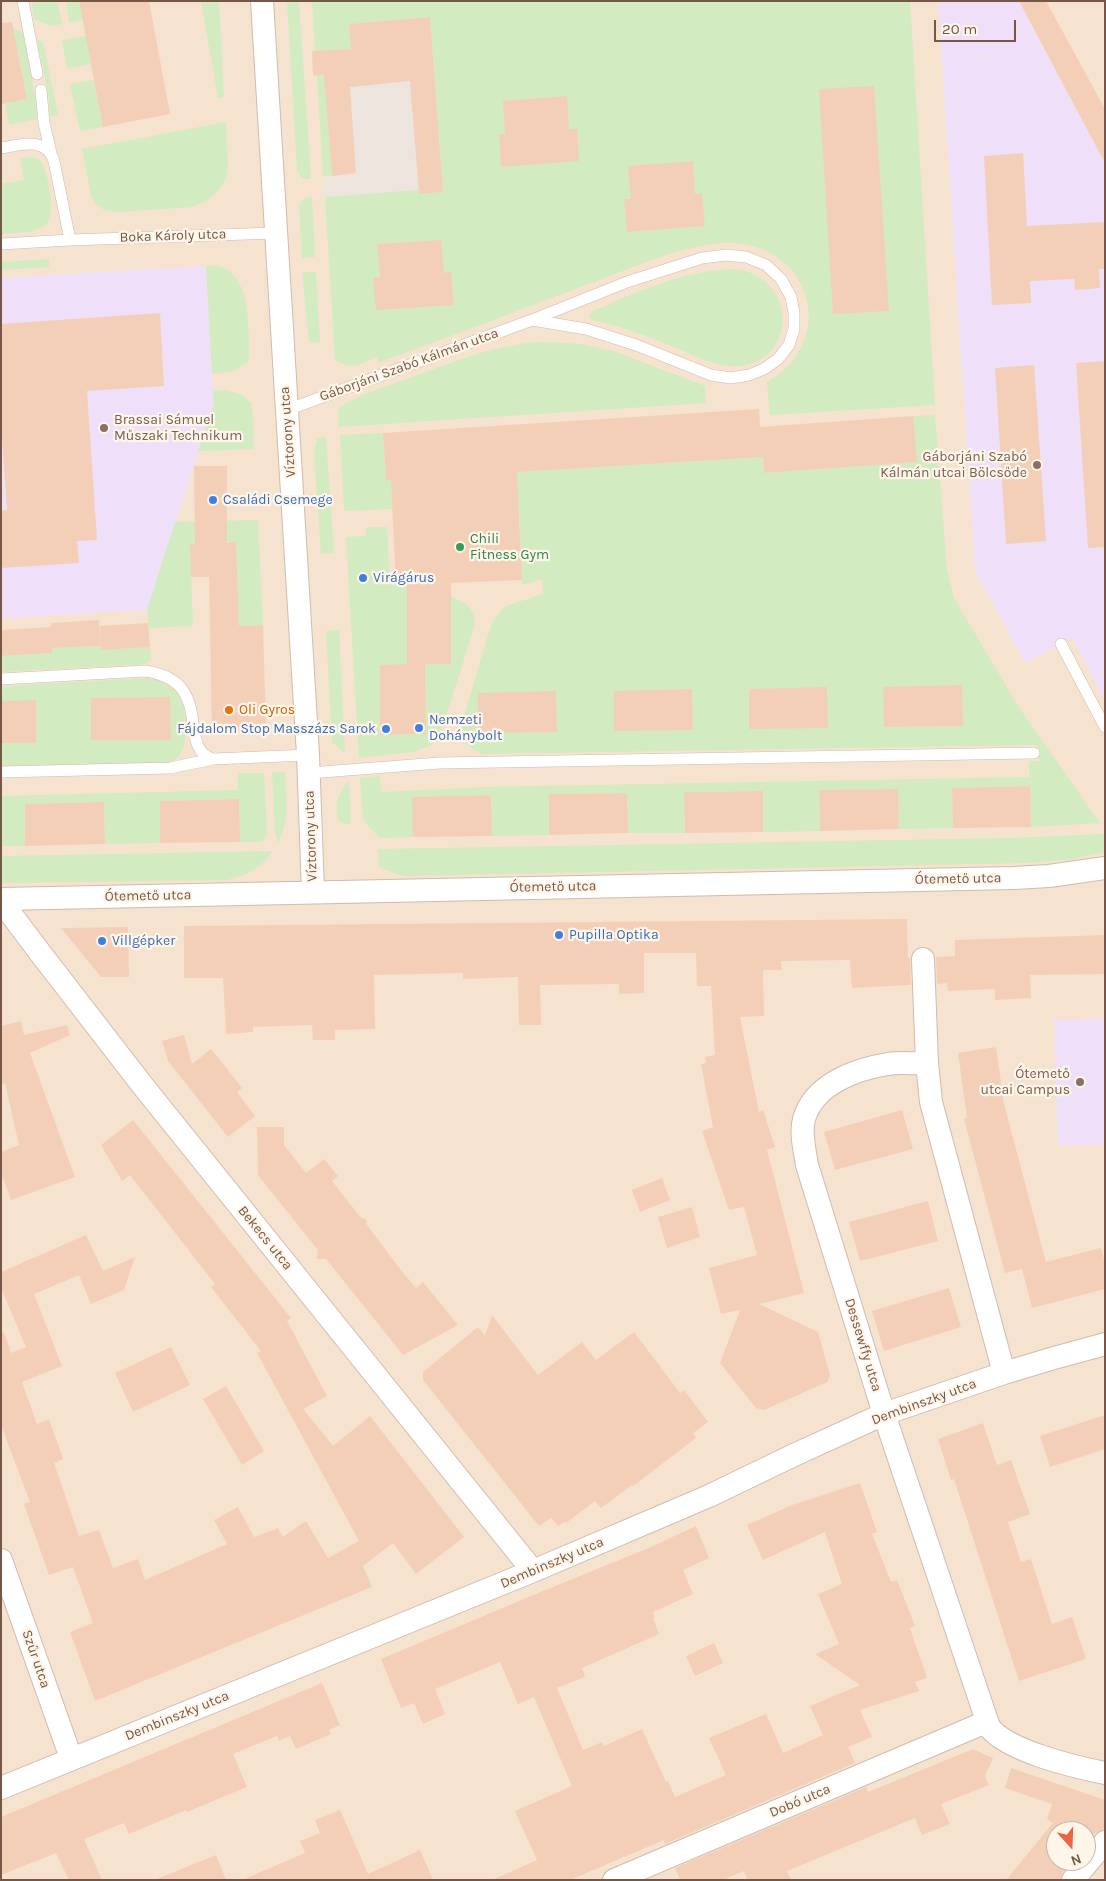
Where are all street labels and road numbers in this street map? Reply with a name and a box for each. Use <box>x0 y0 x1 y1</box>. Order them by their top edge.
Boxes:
street label: Boka Károly utca <box>119 226 227 246</box>
street label: Gáborjáni Szabó Kálmán utca <box>317 325 501 405</box>
street label: Víztorony utca <box>276 386 300 478</box>
street label: Víztorony utca <box>301 790 321 882</box>
street label: Ótemető utca <box>915 870 1001 888</box>
street label: Ótemető utca <box>510 878 596 896</box>
street label: Ótemető utca <box>105 887 191 905</box>
street label: Bekecs utca <box>234 1203 296 1273</box>
street label: Dessewffy utca <box>841 1296 885 1394</box>
street label: Dembinszky utca <box>869 1375 979 1429</box>
street label: Dembinszky utca <box>498 1534 606 1592</box>
street label: Szűr utca <box>18 1628 54 1690</box>
street label: Dembinszky utca <box>123 1687 231 1745</box>
street label: Dobó utca <box>767 1781 833 1821</box>

